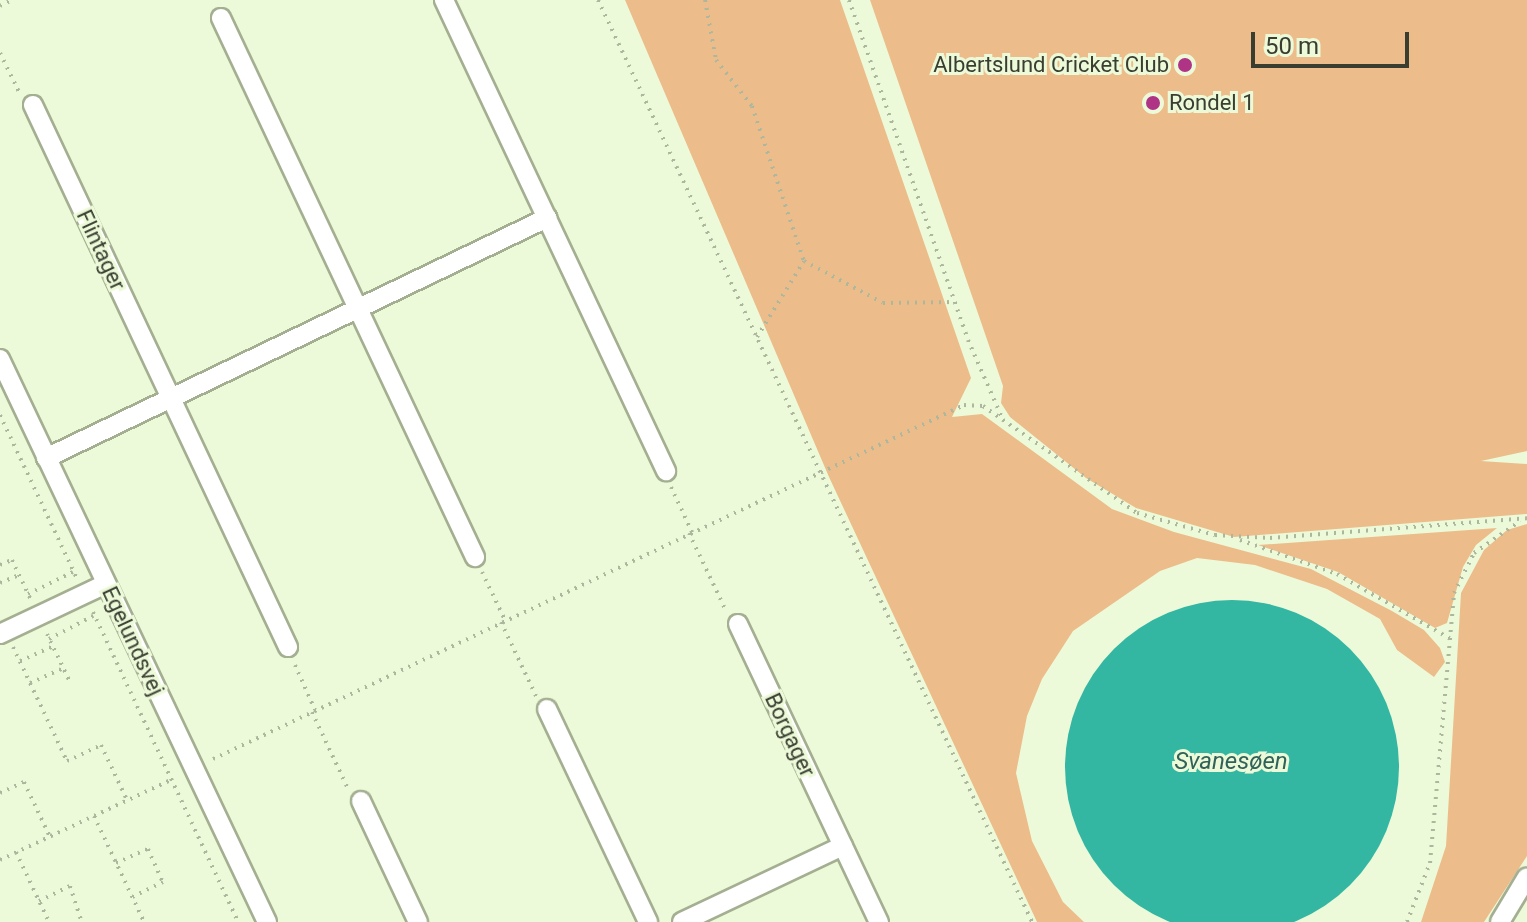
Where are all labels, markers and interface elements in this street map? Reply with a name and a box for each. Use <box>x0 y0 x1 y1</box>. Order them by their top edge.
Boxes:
scale bar <box>1255 16 1413 66</box>
text: 50 m <box>1265 32 1319 60</box>
place label: Albertslund Cricket Club <box>933 52 1169 78</box>
marker: Albertslund Cricket Club <box>1176 56 1194 74</box>
place label: Rondel 1 <box>1169 90 1254 116</box>
marker: Rondel 1 <box>1144 94 1162 112</box>
street label: Flintager <box>71 206 131 294</box>
street label: Egelundsvej <box>96 582 170 700</box>
street label: Borgager <box>759 689 821 781</box>
water label: Svanesøen <box>1174 748 1288 776</box>

